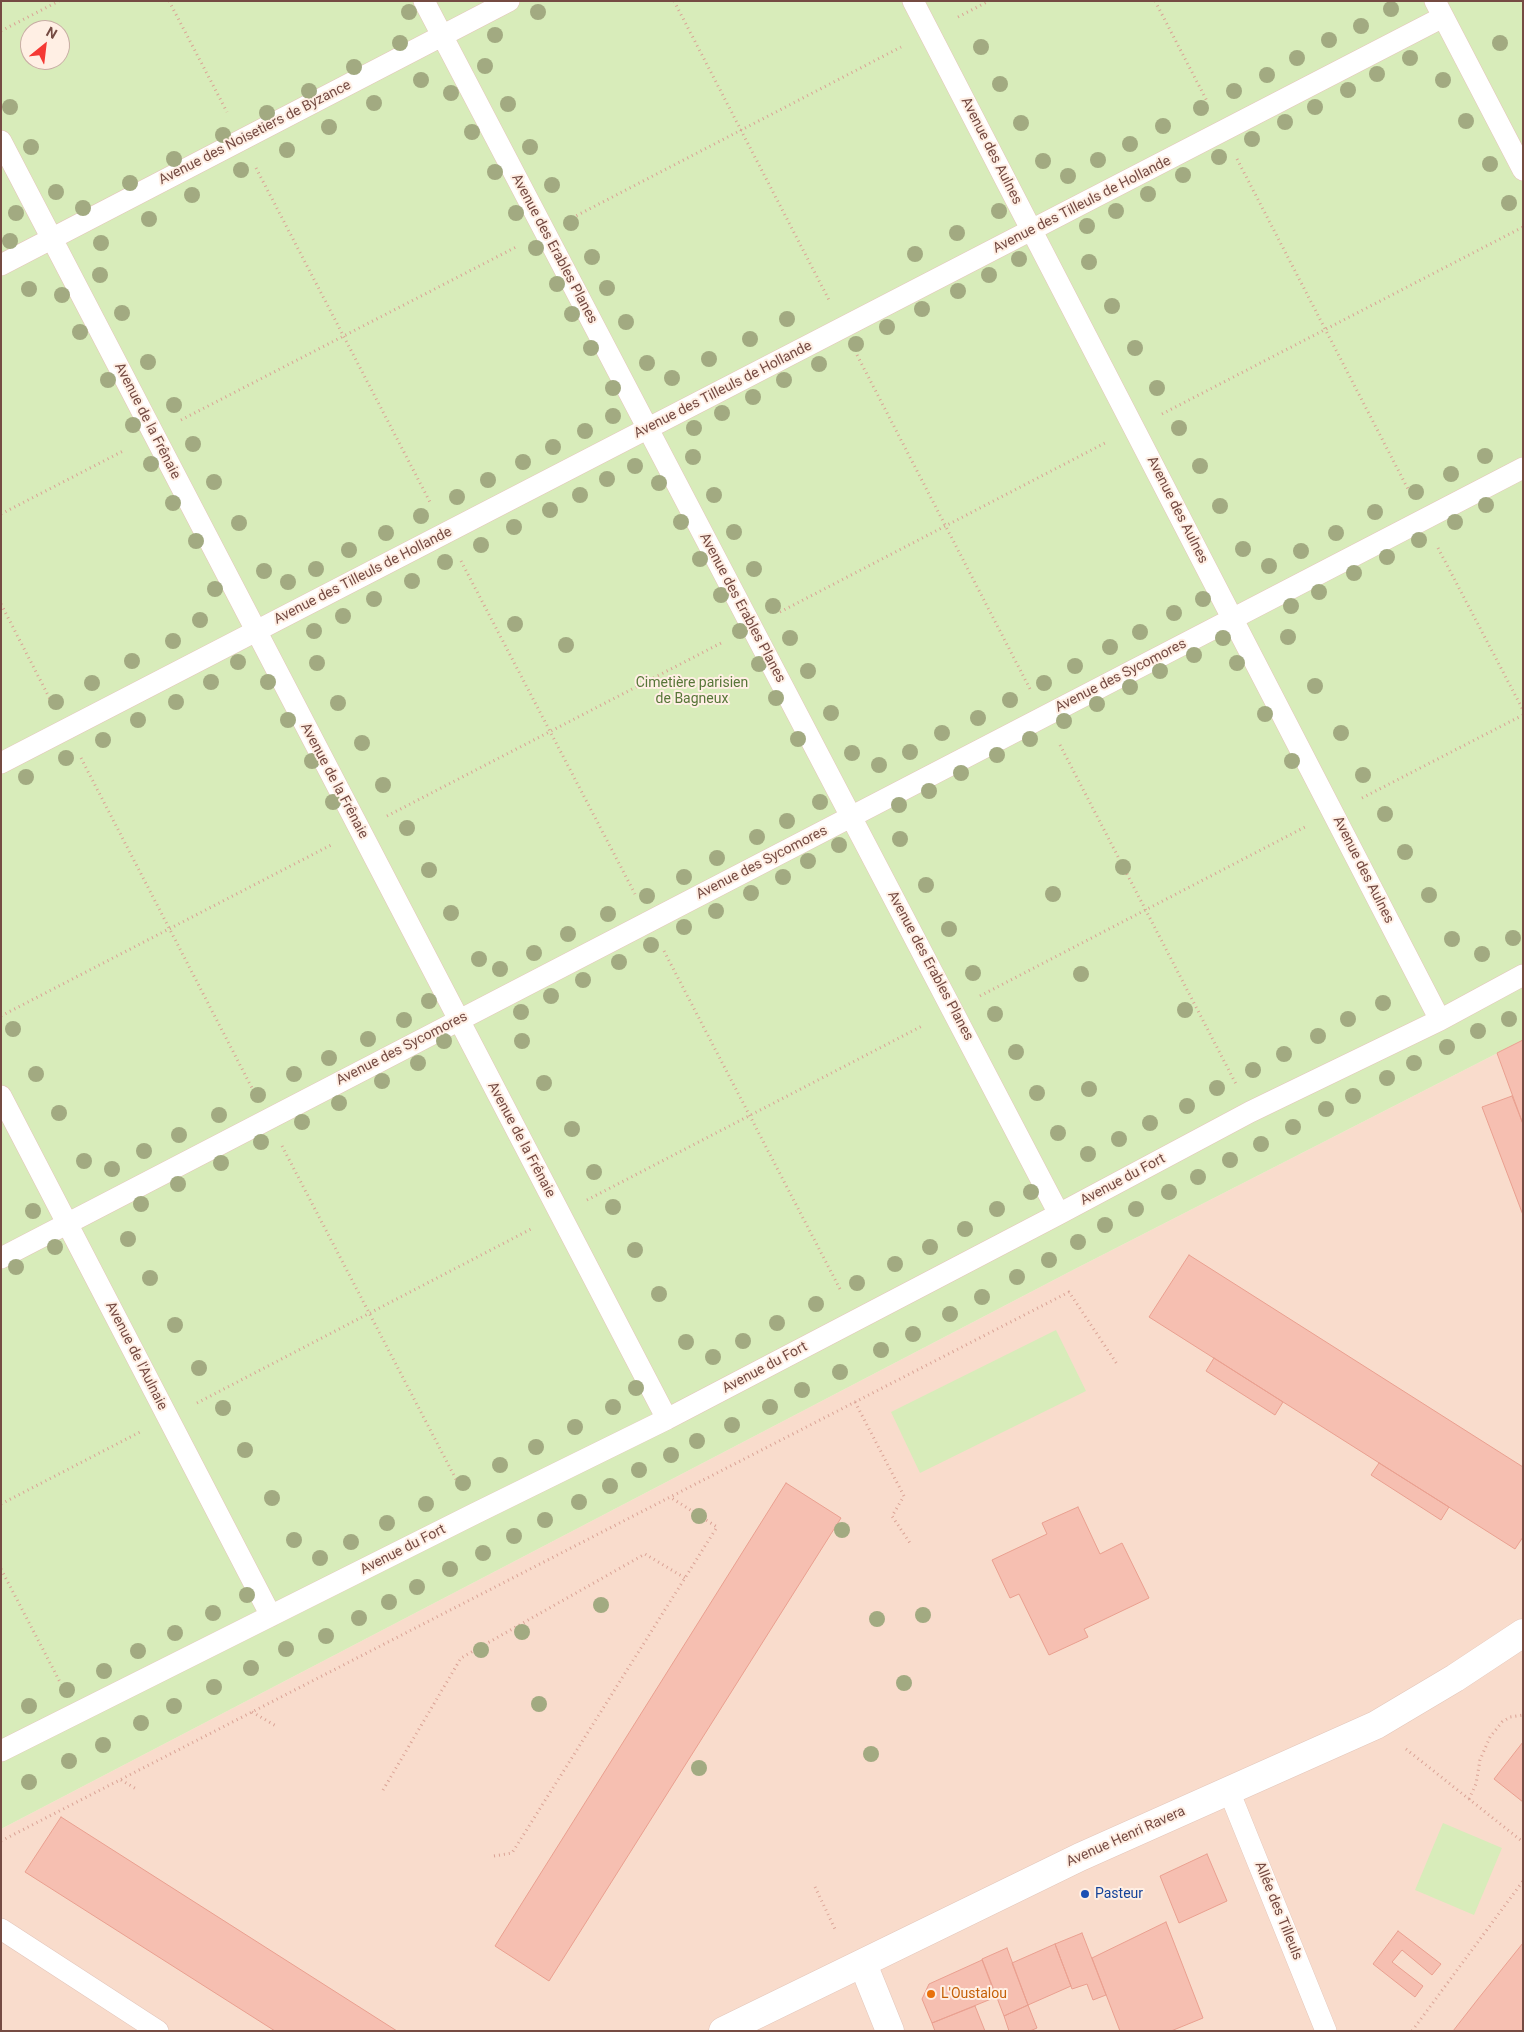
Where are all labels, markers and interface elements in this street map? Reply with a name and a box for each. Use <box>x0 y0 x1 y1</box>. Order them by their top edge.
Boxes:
north arrow <box>20 20 70 70</box>
text: N <box>44 23 60 42</box>
street label: Avenue des Noisetiers de Byzance <box>156 77 354 189</box>
street label: Avenue des Aulnes <box>957 95 1025 207</box>
street label: Avenue des Tilleuls de Hollande <box>990 153 1174 257</box>
street label: Avenue des Erables Planes <box>507 171 601 327</box>
street label: Avenue des Tilleuls de Hollande <box>631 338 815 442</box>
street label: Avenue de la Frênaie <box>110 360 184 482</box>
street label: Avenue des Aulnes <box>1143 454 1211 566</box>
street label: Avenue des Tilleuls de Hollande <box>271 524 455 628</box>
street label: Avenue des Erables Planes <box>695 530 789 686</box>
street label: Avenue des Sycomores <box>1053 636 1189 716</box>
park label: Cimetière parisien de Bagneux <box>636 675 748 708</box>
street label: Avenue de la Frênaie <box>296 720 372 842</box>
street label: Avenue des Aulnes <box>1329 814 1397 926</box>
street label: Avenue des Sycomores <box>694 823 830 903</box>
street label: Avenue des Erables Planes <box>883 888 977 1044</box>
street label: Avenue des Sycomores <box>334 1009 470 1089</box>
street label: Avenue de la Frênaie <box>483 1079 559 1201</box>
street label: Avenue du Fort <box>1078 1151 1168 1209</box>
street label: Avenue de l'Aulnaie <box>101 1299 171 1413</box>
street label: Avenue du Fort <box>720 1339 810 1397</box>
street label: Avenue du Fort <box>357 1521 449 1579</box>
street label: Avenue Henri Ravera <box>1064 1803 1188 1871</box>
street label: Allée des Tilleuls <box>1251 1859 1305 1963</box>
place label: Pasteur <box>1095 1886 1143 1902</box>
marker: Pasteur <box>1079 1888 1091 1900</box>
place label: L'Oustalou <box>941 1986 1007 2002</box>
marker: L'Oustalou <box>925 1988 937 2000</box>

